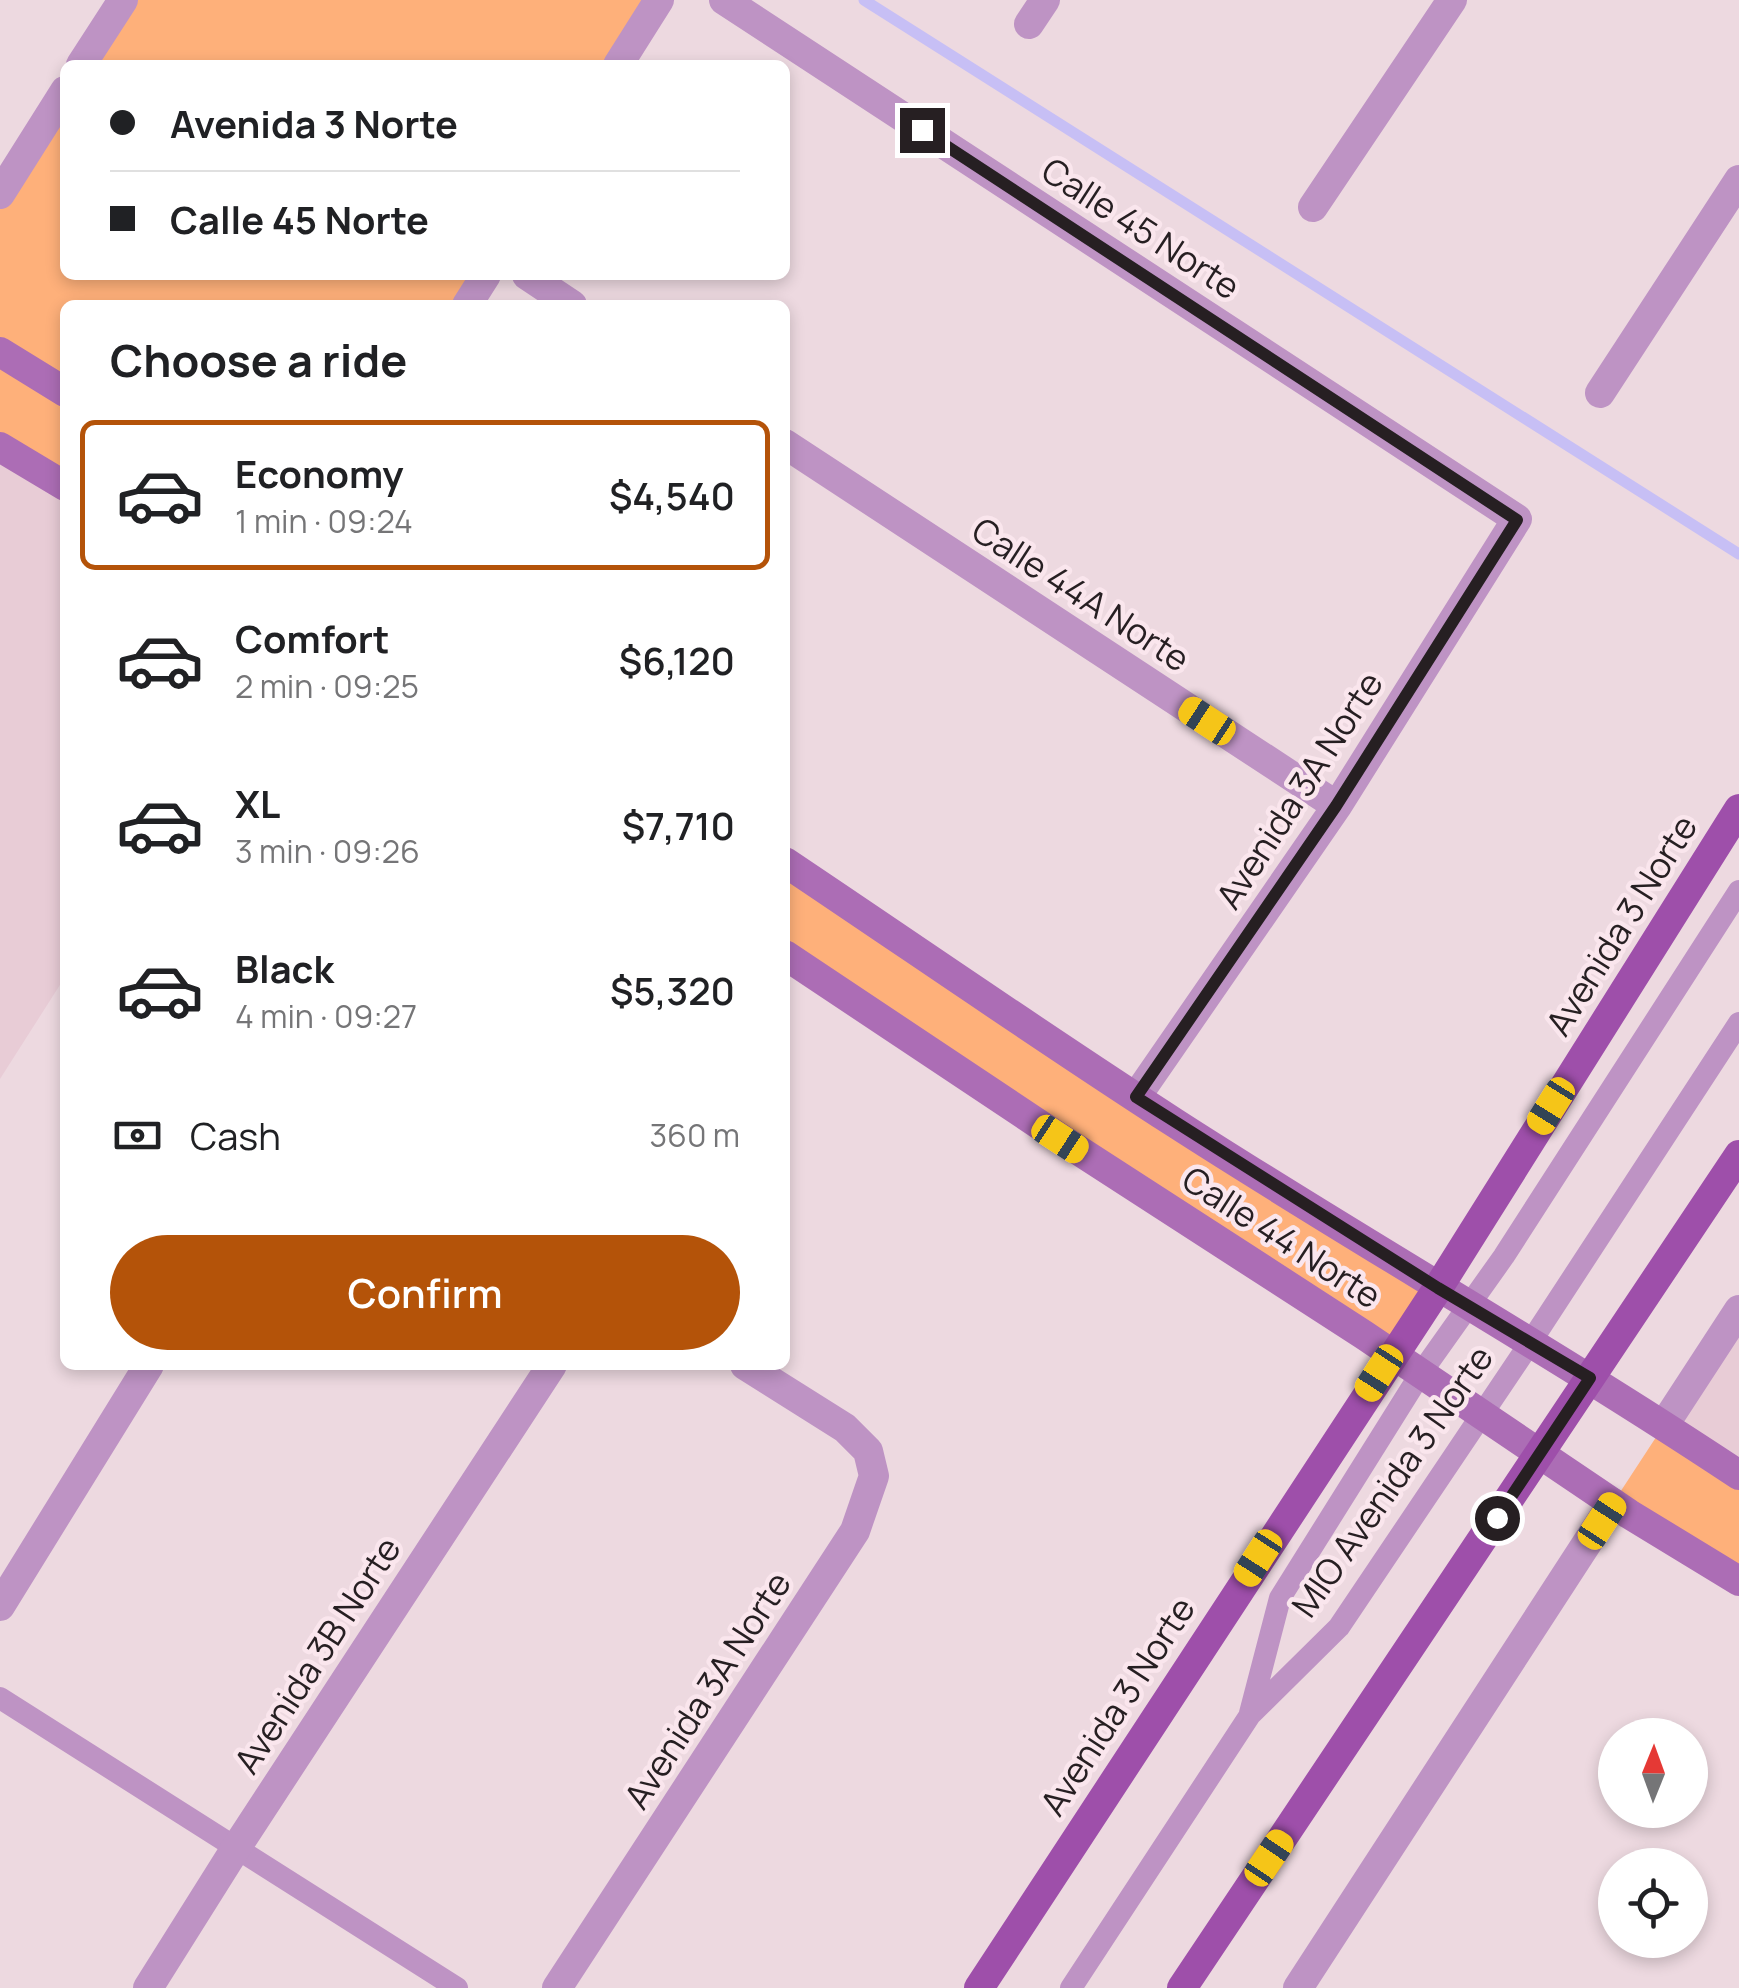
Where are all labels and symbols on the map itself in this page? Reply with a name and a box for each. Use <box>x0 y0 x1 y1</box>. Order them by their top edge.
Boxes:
route end <box>900 108 945 153</box>
street label: Calle 45 Norte <box>1033 146 1249 310</box>
street label: Calle 44A Norte <box>963 506 1199 682</box>
street label: Avenida 3A Norte <box>1204 662 1394 918</box>
car <box>1174 692 1240 750</box>
street label: Avenida 3 Norte <box>1534 806 1708 1044</box>
car <box>1522 1073 1580 1139</box>
car <box>1027 1110 1093 1168</box>
street label: Calle 44 Norte <box>1173 1155 1391 1319</box>
street label: MIO Avenida 3 Norte <box>1280 1336 1504 1626</box>
car <box>1350 1340 1408 1406</box>
car <box>1573 1488 1631 1554</box>
route start <box>1475 1496 1520 1541</box>
car <box>1229 1525 1287 1591</box>
street label: Avenida 3B Norte <box>223 1528 411 1782</box>
street label: Avenida 3A Norte <box>612 1562 802 1818</box>
street label: Avenida 3 Norte <box>1028 1588 1206 1824</box>
north arrow <box>1598 1718 1708 1828</box>
car <box>1240 1825 1298 1891</box>

